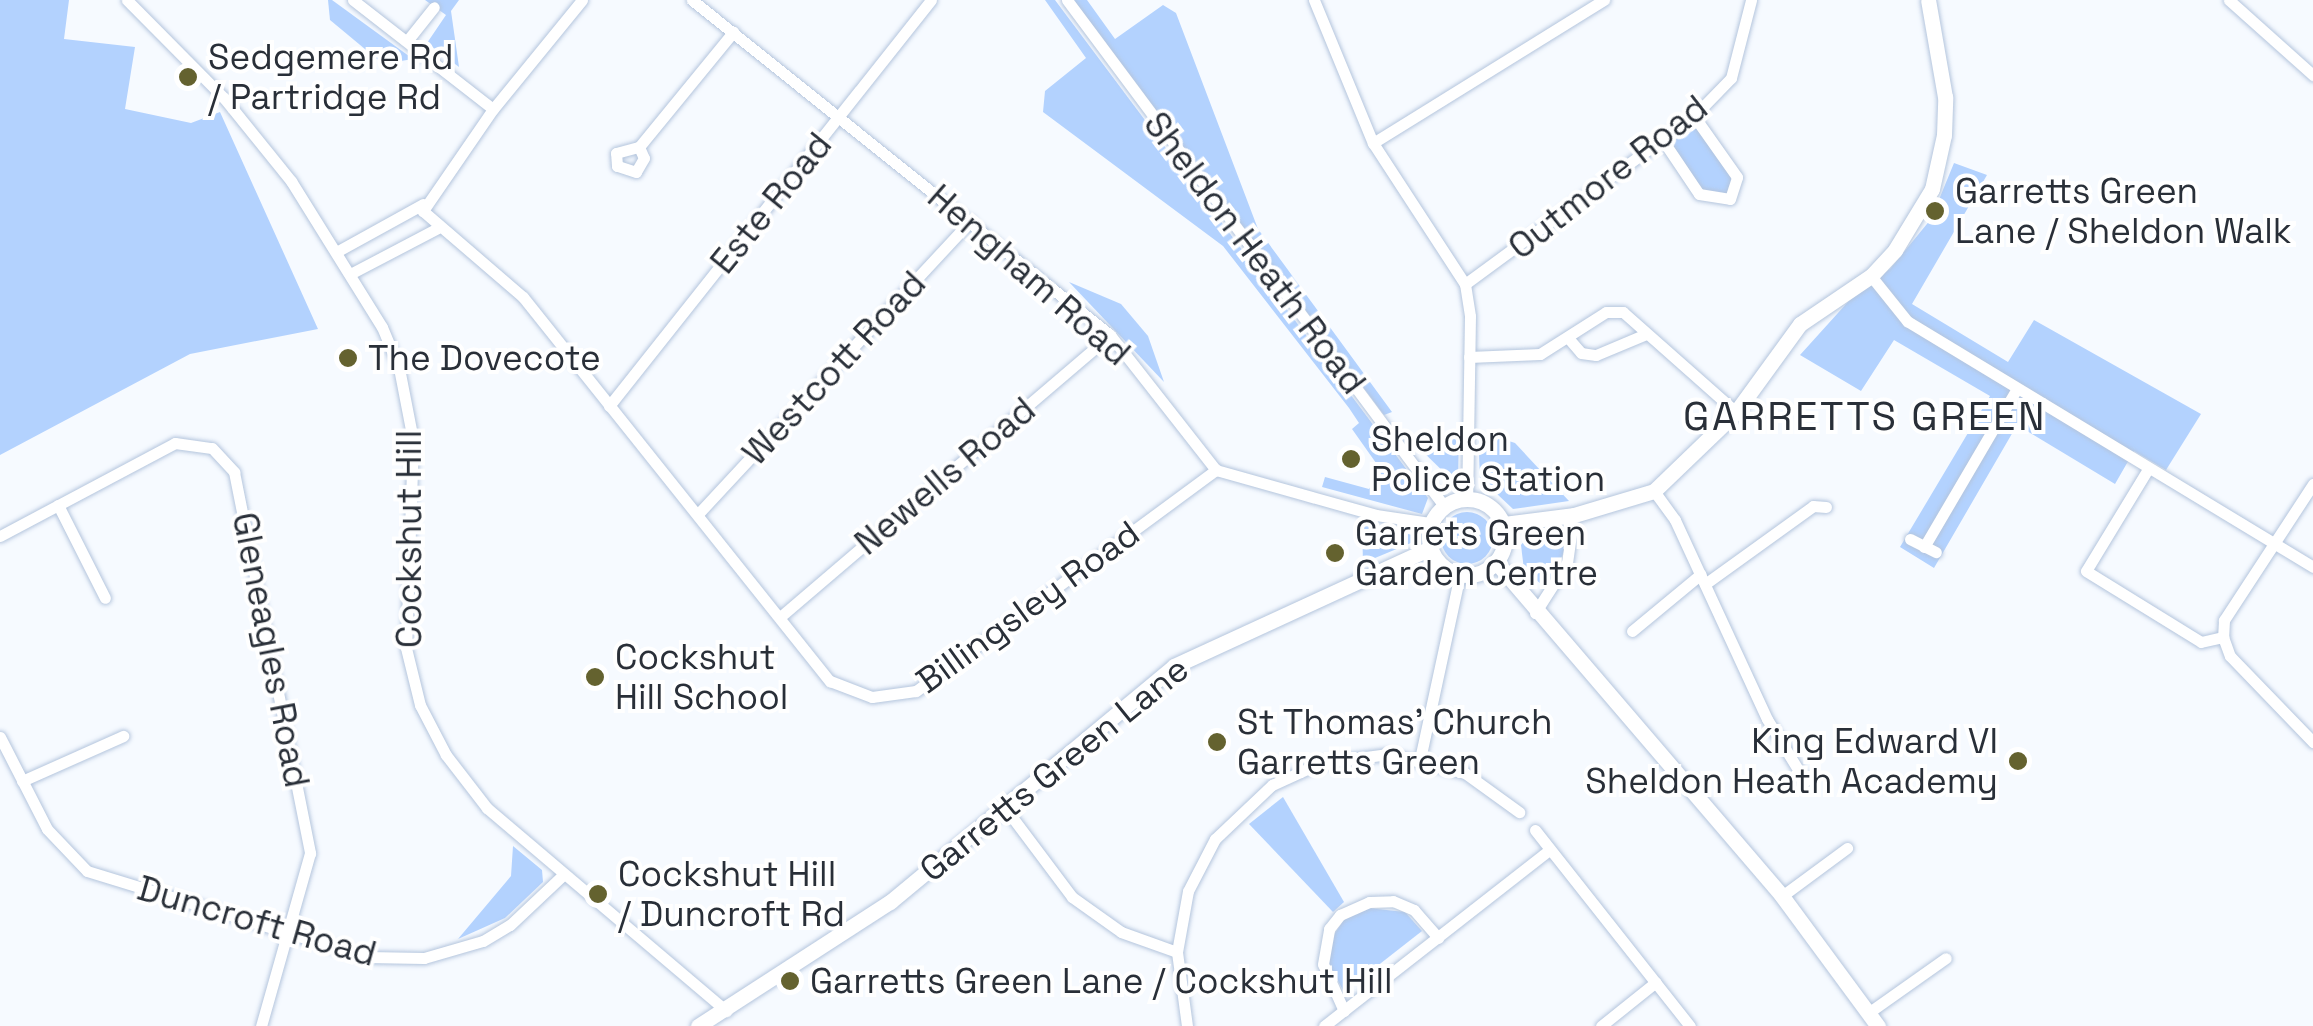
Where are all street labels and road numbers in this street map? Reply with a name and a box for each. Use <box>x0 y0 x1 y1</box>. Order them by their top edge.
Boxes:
street label: Outmore Road <box>1500 86 1716 268</box>
street label: Sheldon Heath Road <box>1135 104 1375 402</box>
street label: Este Road <box>702 124 840 282</box>
street label: Hengham Road <box>919 176 1139 374</box>
street label: Westcott Road <box>734 263 934 473</box>
street label: Newells Road <box>846 388 1044 564</box>
street label: Cockshut Hill <box>388 430 430 648</box>
street label: Gleneagles Road <box>224 509 318 791</box>
street label: Billingsley Road <box>908 512 1148 702</box>
street label: Garretts Green Lane <box>911 648 1197 890</box>
street label: Duncroft Road <box>133 867 381 975</box>

